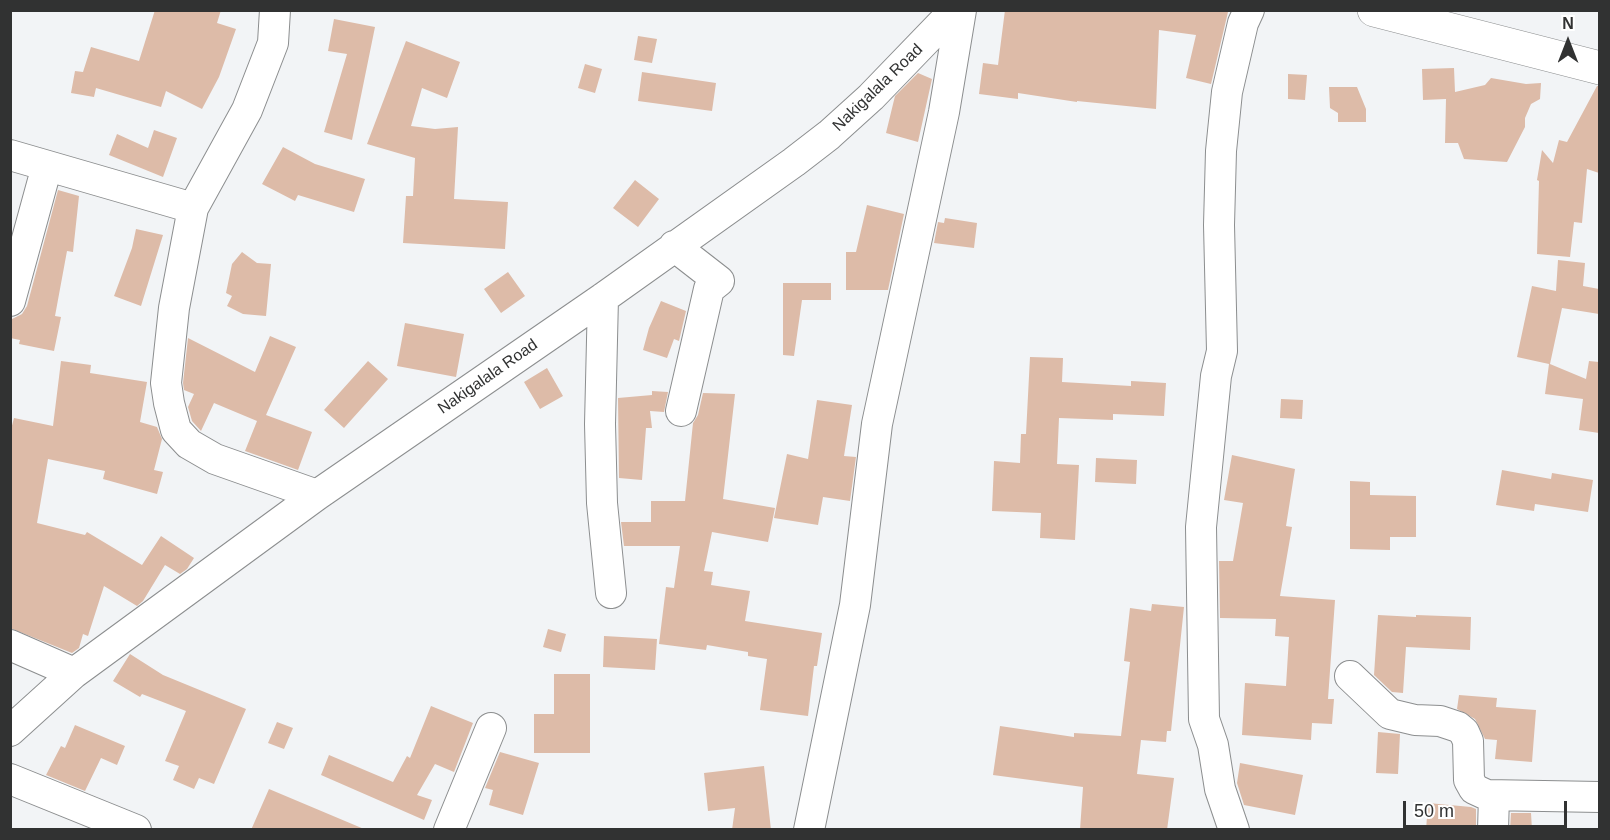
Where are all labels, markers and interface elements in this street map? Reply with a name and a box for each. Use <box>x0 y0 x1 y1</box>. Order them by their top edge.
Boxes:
north arrow <box>1538 12 1598 72</box>
text: N <box>1562 15 1574 32</box>
street label: Nakigalala Road <box>829 40 927 136</box>
street label: Nakigalala Road <box>434 335 542 419</box>
scale bar <box>1406 789 1570 827</box>
text: 50 m <box>1414 801 1454 821</box>

